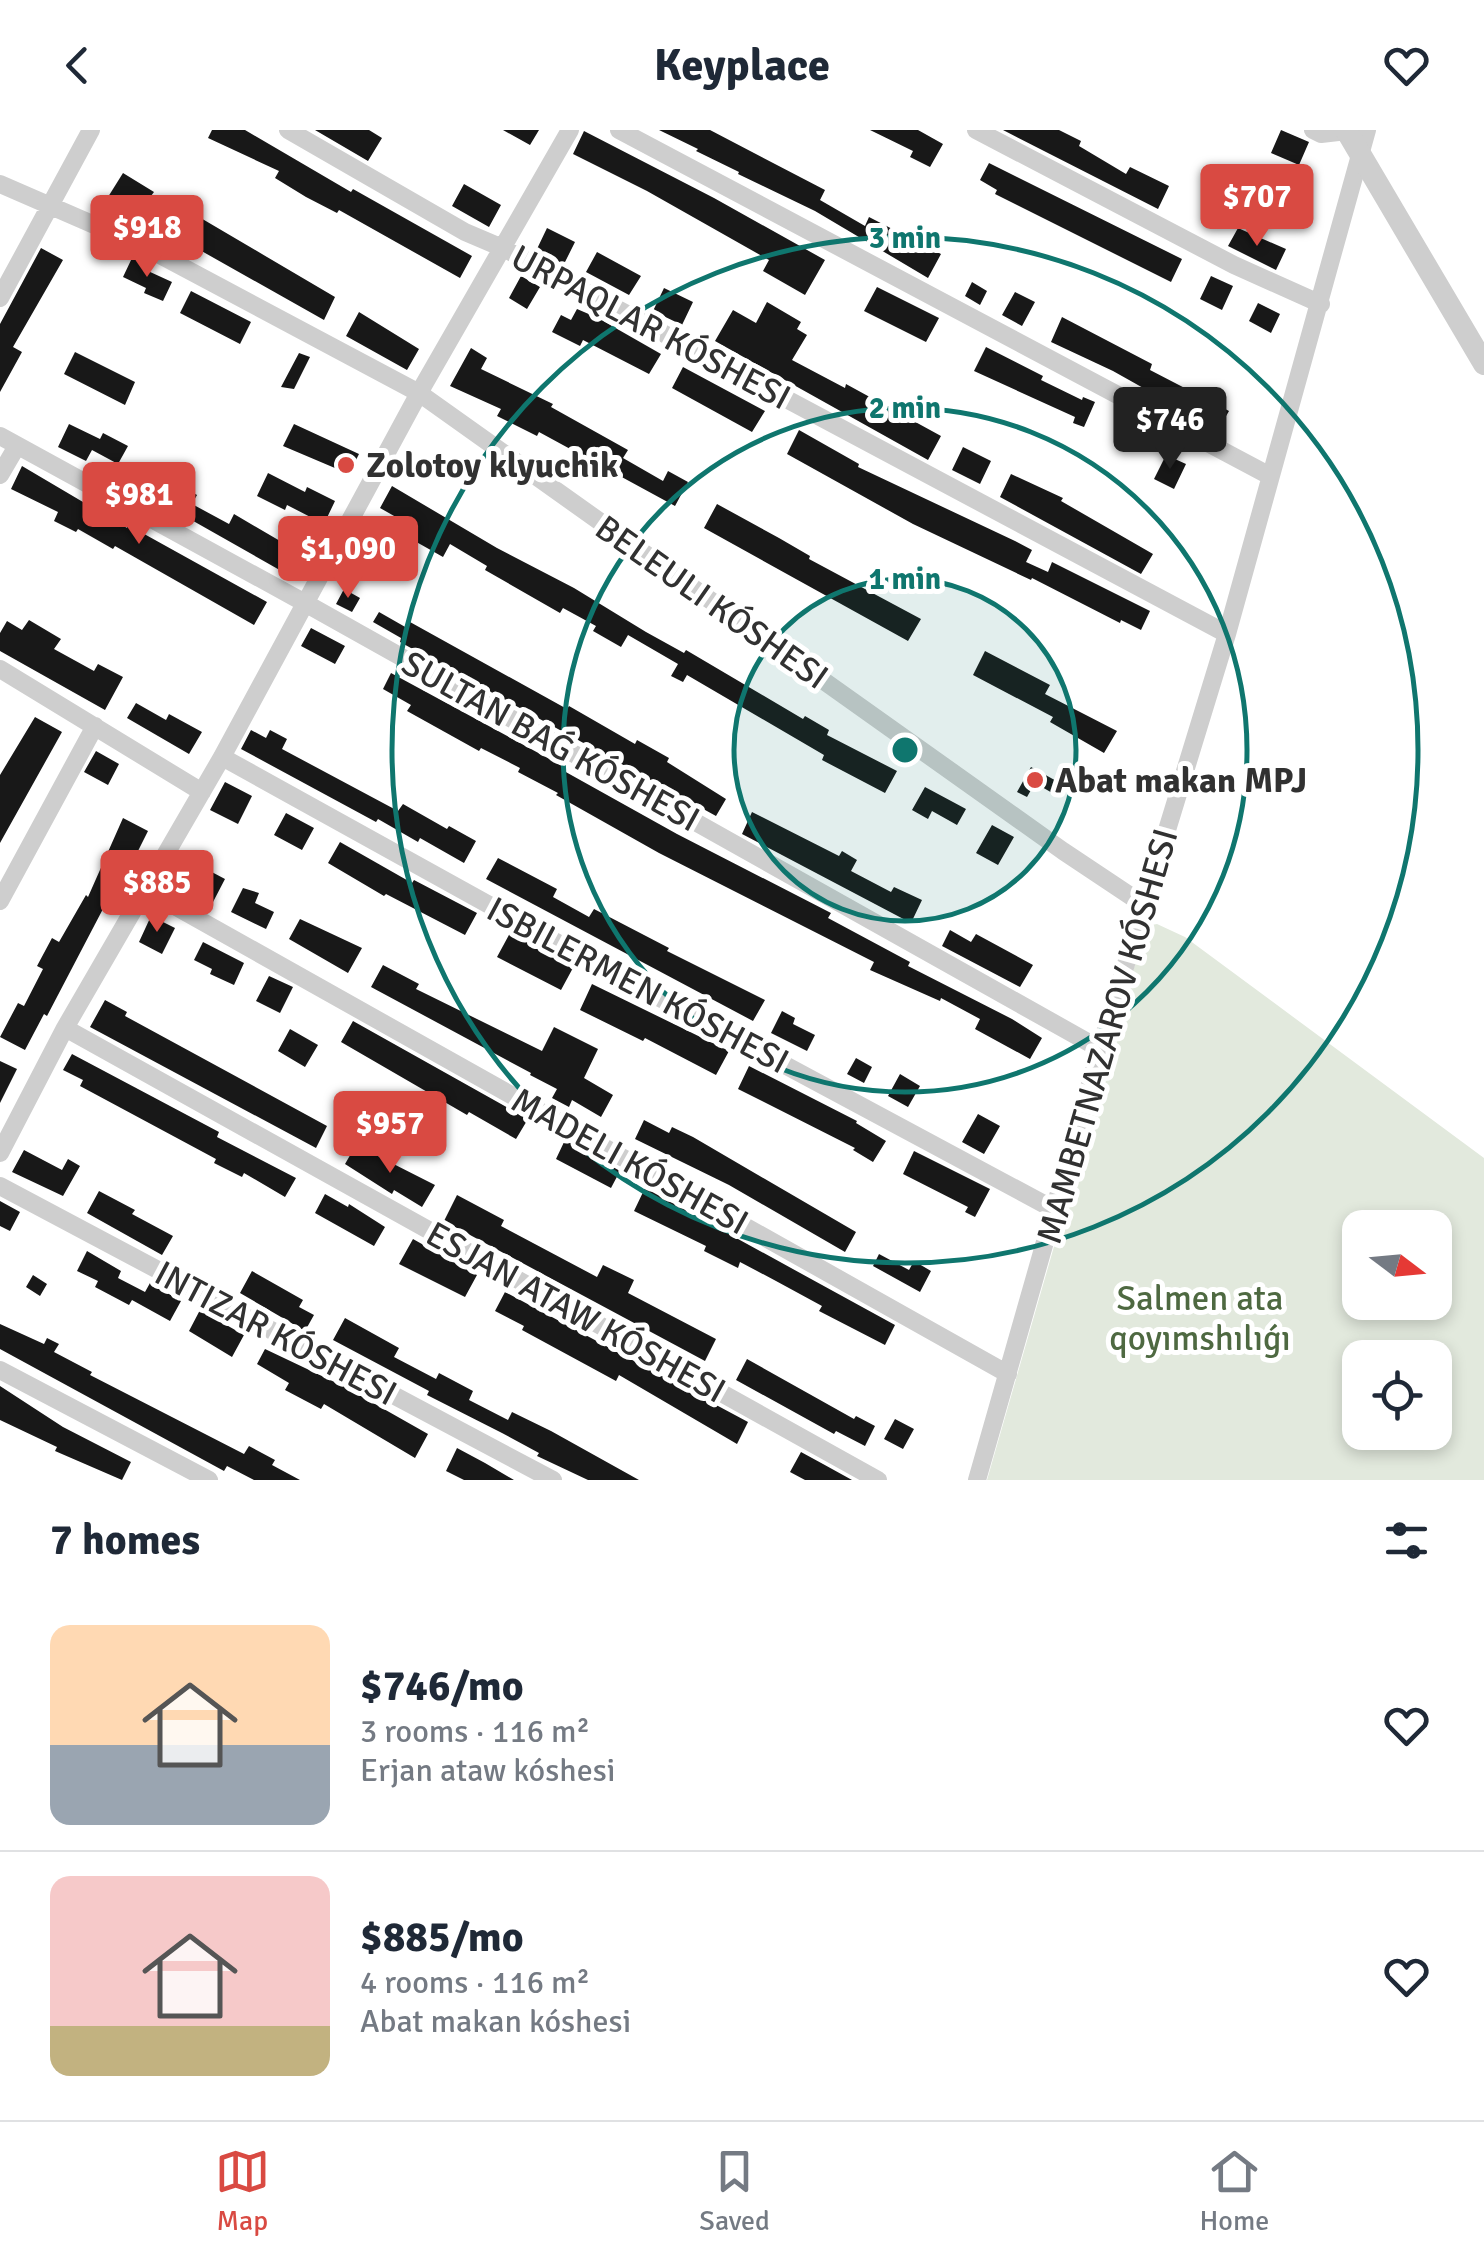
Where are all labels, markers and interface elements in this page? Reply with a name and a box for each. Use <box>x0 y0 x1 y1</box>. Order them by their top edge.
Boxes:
icon: back <box>50 38 105 93</box>
text: Keyplace <box>654 38 830 93</box>
icon: heart <box>1379 38 1434 93</box>
pin: $707 <box>1198 164 1316 249</box>
text: $707 <box>1222 177 1292 216</box>
pin: $918 <box>88 195 206 280</box>
text: $918 <box>112 208 182 247</box>
text: 3 min <box>869 220 941 257</box>
street label: URPAQLAR KÓSHESI <box>504 236 798 419</box>
pin: $746 <box>1111 387 1229 472</box>
text: 2 min <box>869 390 941 427</box>
text: $746 <box>1135 400 1205 439</box>
place label: Zolotoy klyuchik <box>366 444 619 487</box>
marker: Zolotoy klyuchik <box>335 454 357 476</box>
pin: $981 <box>80 462 198 547</box>
text: $981 <box>104 475 174 514</box>
street label: BELEULI KÓSHESI <box>587 506 836 699</box>
pin: $1,090 <box>267 516 429 601</box>
text: $1,090 <box>300 529 396 568</box>
text: 1 min <box>869 561 941 598</box>
street label: SULTAN BAǴ KÓSHESI <box>394 642 707 841</box>
centre of rings <box>887 732 923 768</box>
place label: Abat makan MPJ <box>1055 759 1307 802</box>
marker: Abat makan MPJ <box>1024 769 1046 791</box>
street label: MAMBETNAZAROV KÓSHESI <box>1028 824 1187 1248</box>
pin: $885 <box>98 850 216 935</box>
text: $885 <box>122 863 192 902</box>
street label: ISBILERMEN KÓSHESI <box>480 888 796 1083</box>
street label: MADELI KÓSHESI <box>504 1079 756 1244</box>
pin: $957 <box>331 1091 449 1176</box>
text: $957 <box>355 1104 425 1143</box>
north arrow <box>1342 1210 1452 1320</box>
map controls <box>1342 1210 1452 1450</box>
street label: ESJAN ATAW KÓSHESI <box>419 1212 733 1413</box>
street label: INTIZAR KÓSHESI <box>148 1252 404 1415</box>
park label: Salmen ata qoyımshılıǵı <box>1109 1277 1291 1360</box>
button: locate <box>1342 1340 1452 1450</box>
icon: filters <box>1379 1513 1434 1568</box>
text: 7 homes <box>50 1515 200 1566</box>
text: $746/mo <box>360 1661 524 1712</box>
icon: home <box>130 1665 250 1785</box>
icon: heart <box>1379 1698 1434 1753</box>
text: 3 rooms · 116 m² <box>360 1712 590 1751</box>
text: Erjan ataw kóshesi <box>360 1751 615 1790</box>
text: $885/mo <box>360 1912 524 1963</box>
icon: home <box>130 1916 250 2036</box>
icon: heart <box>1379 1949 1434 2004</box>
text: 4 rooms · 116 m² <box>360 1963 590 2002</box>
text: Abat makan kóshesi <box>360 2002 631 2041</box>
tab: Map <box>215 2144 270 2238</box>
tab: Saved <box>699 2144 770 2238</box>
tab: Home <box>1199 2144 1269 2238</box>

